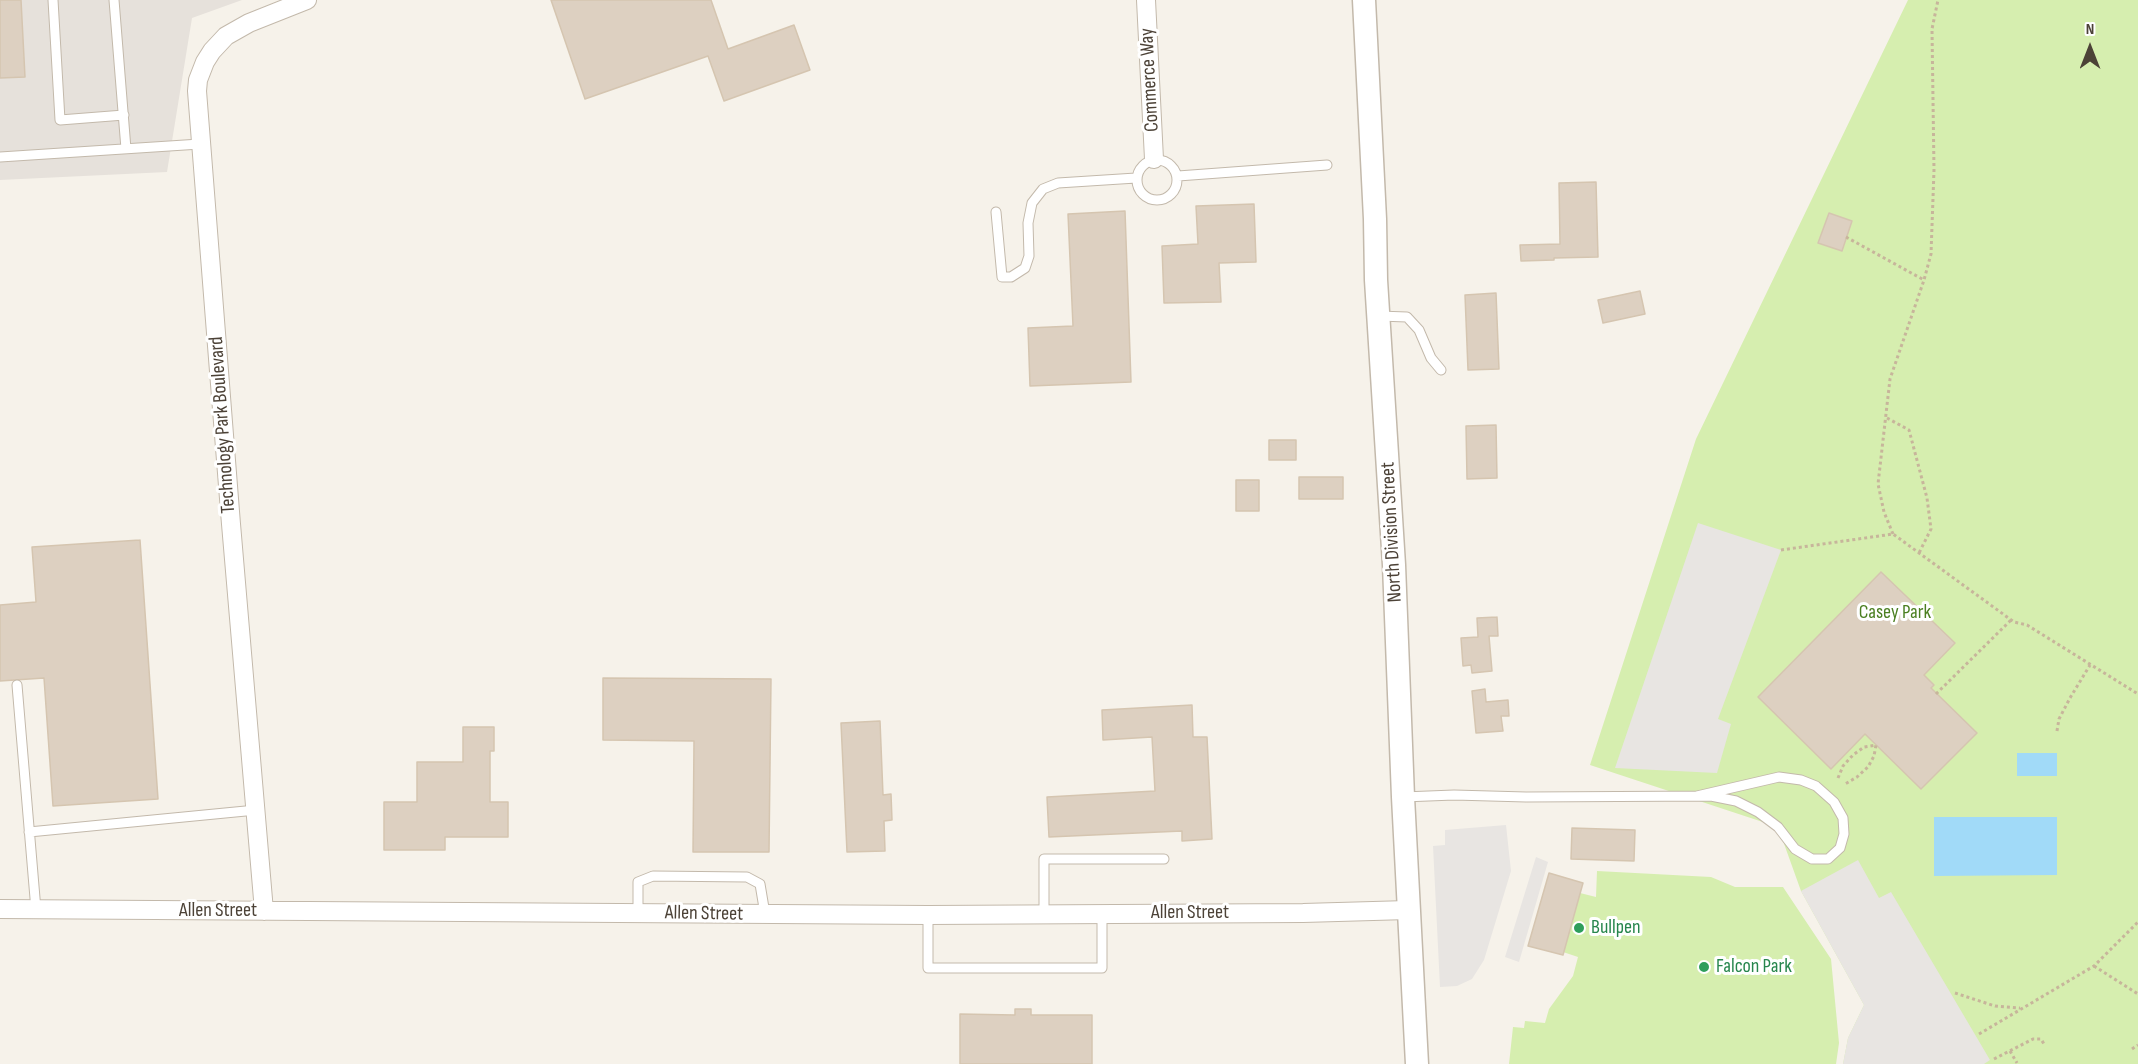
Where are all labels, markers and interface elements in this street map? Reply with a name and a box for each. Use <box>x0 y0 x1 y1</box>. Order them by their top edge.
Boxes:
north arrow <box>2060 18 2120 78</box>
text: N <box>2086 20 2094 39</box>
street label: Commerce Way <box>1135 28 1165 132</box>
street label: Technology Park Boulevard <box>205 336 241 514</box>
street label: North Division Street <box>1376 461 1408 603</box>
park label: Casey Park <box>1859 601 1931 625</box>
street label: Allen Street <box>179 899 257 923</box>
street label: Allen Street <box>665 901 743 927</box>
street label: Allen Street <box>1151 901 1229 925</box>
place label: Bullpen <box>1591 916 1641 940</box>
marker: Bullpen <box>1572 921 1586 935</box>
place label: Falcon Park <box>1716 955 1792 979</box>
marker: Falcon Park <box>1697 960 1711 974</box>

